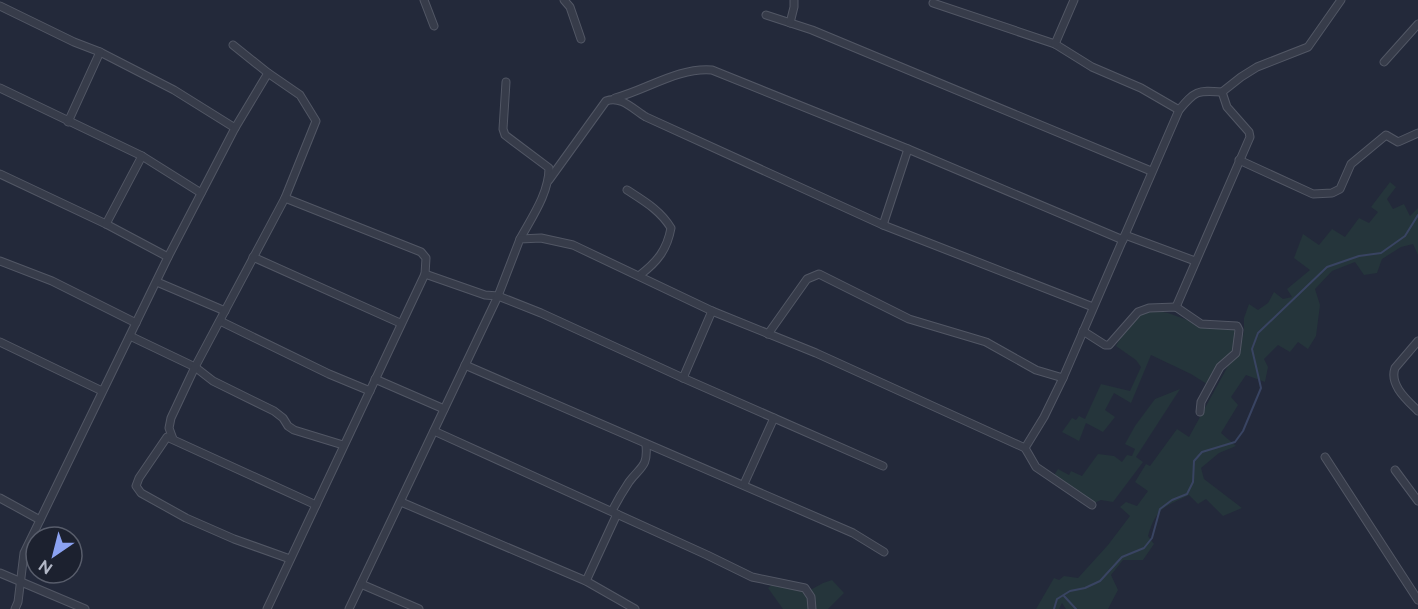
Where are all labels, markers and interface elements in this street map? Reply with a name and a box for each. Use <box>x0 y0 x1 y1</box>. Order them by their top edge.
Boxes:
north arrow <box>24 525 84 585</box>
text: N <box>35 556 56 578</box>

